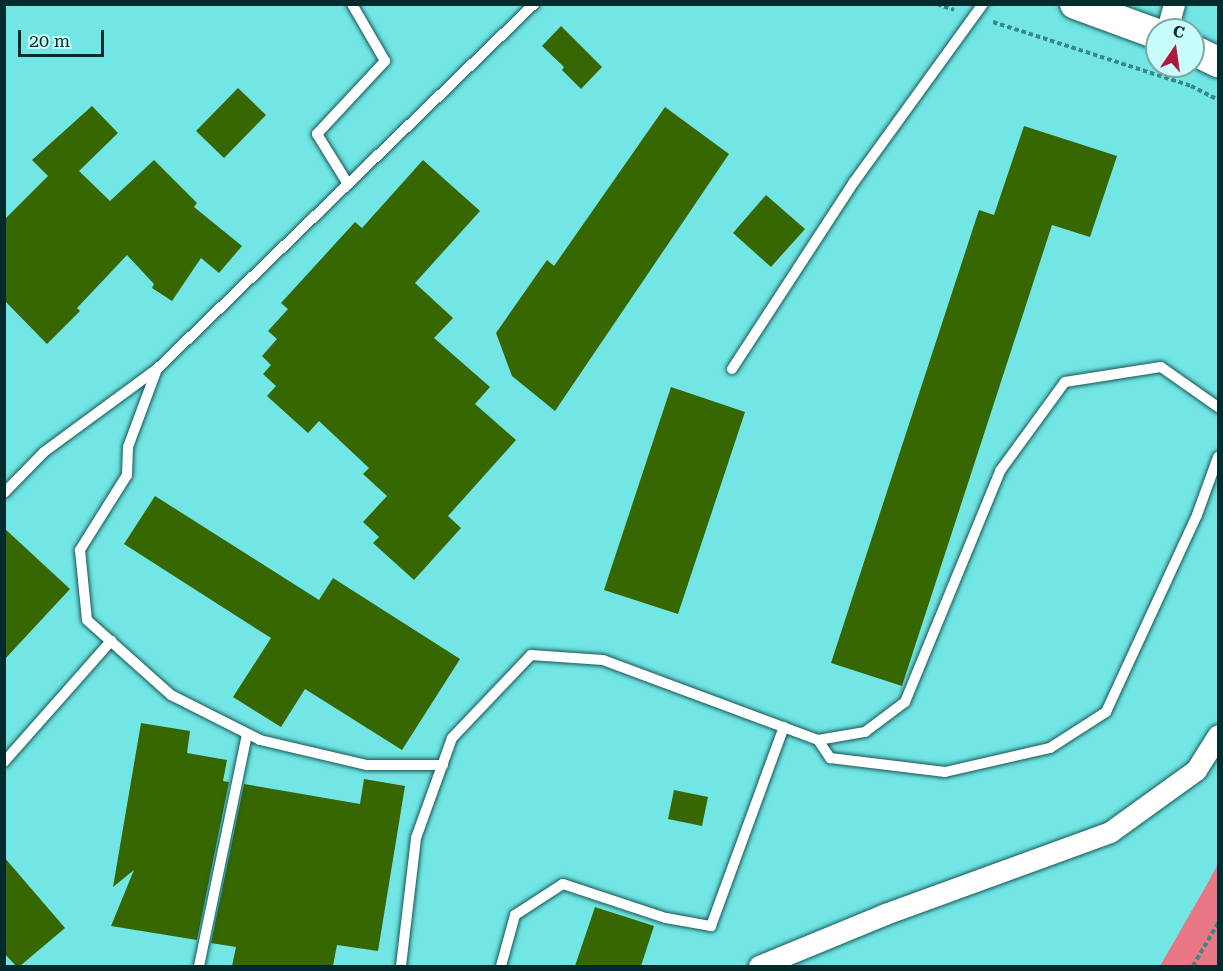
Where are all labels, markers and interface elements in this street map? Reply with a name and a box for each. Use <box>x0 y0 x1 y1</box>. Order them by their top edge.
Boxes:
scale bar <box>21 18 106 56</box>
north arrow <box>1145 18 1205 78</box>
text: С <box>1171 21 1186 42</box>
text: 20 m <box>29 30 70 51</box>

